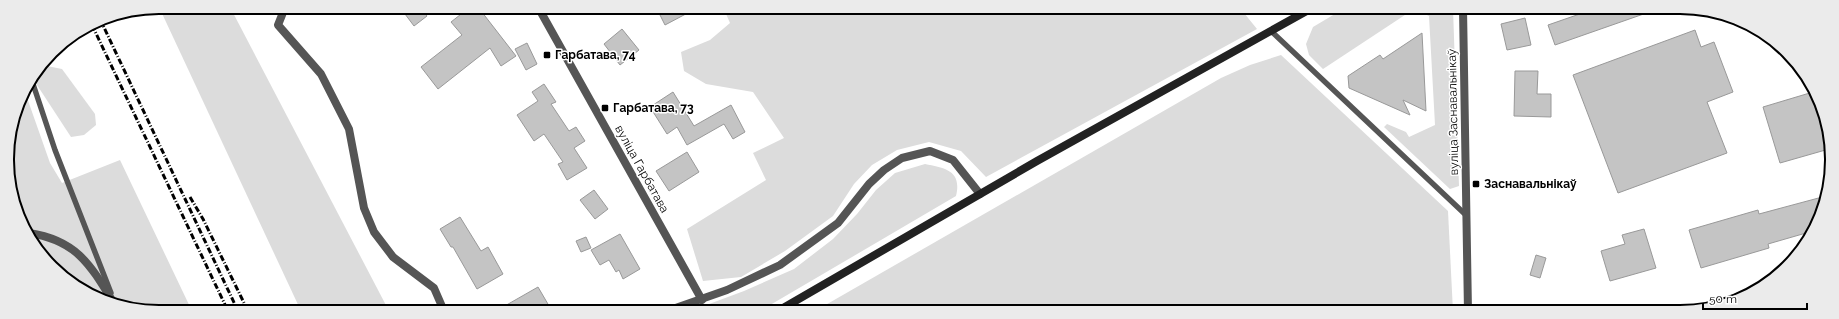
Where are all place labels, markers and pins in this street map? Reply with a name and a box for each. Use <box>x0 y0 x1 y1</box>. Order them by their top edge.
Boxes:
place label: Гарбатава, 74 <box>555 48 636 62</box>
marker: Гарбатава, 74 <box>542 50 552 60</box>
place label: Гарбатава, 73 <box>613 101 694 115</box>
marker: Гарбатава, 73 <box>600 103 610 113</box>
place label: Заснавальнікаў <box>1484 177 1577 191</box>
marker: Заснавальнікаў <box>1471 179 1481 189</box>

